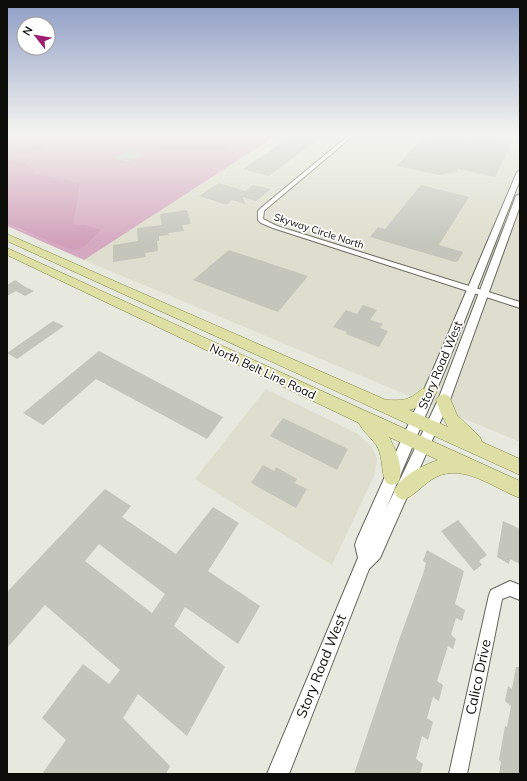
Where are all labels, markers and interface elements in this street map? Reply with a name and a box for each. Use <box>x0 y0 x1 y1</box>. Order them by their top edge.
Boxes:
north arrow <box>16 16 56 56</box>
text: N <box>19 24 36 38</box>
street label: Skyway Circle North <box>272 210 366 252</box>
street label: Story Road West <box>415 319 465 411</box>
street label: North Belt Line Road <box>208 340 318 402</box>
street label: Story Road West <box>292 611 350 720</box>
street label: Calico Drive <box>461 638 495 716</box>

